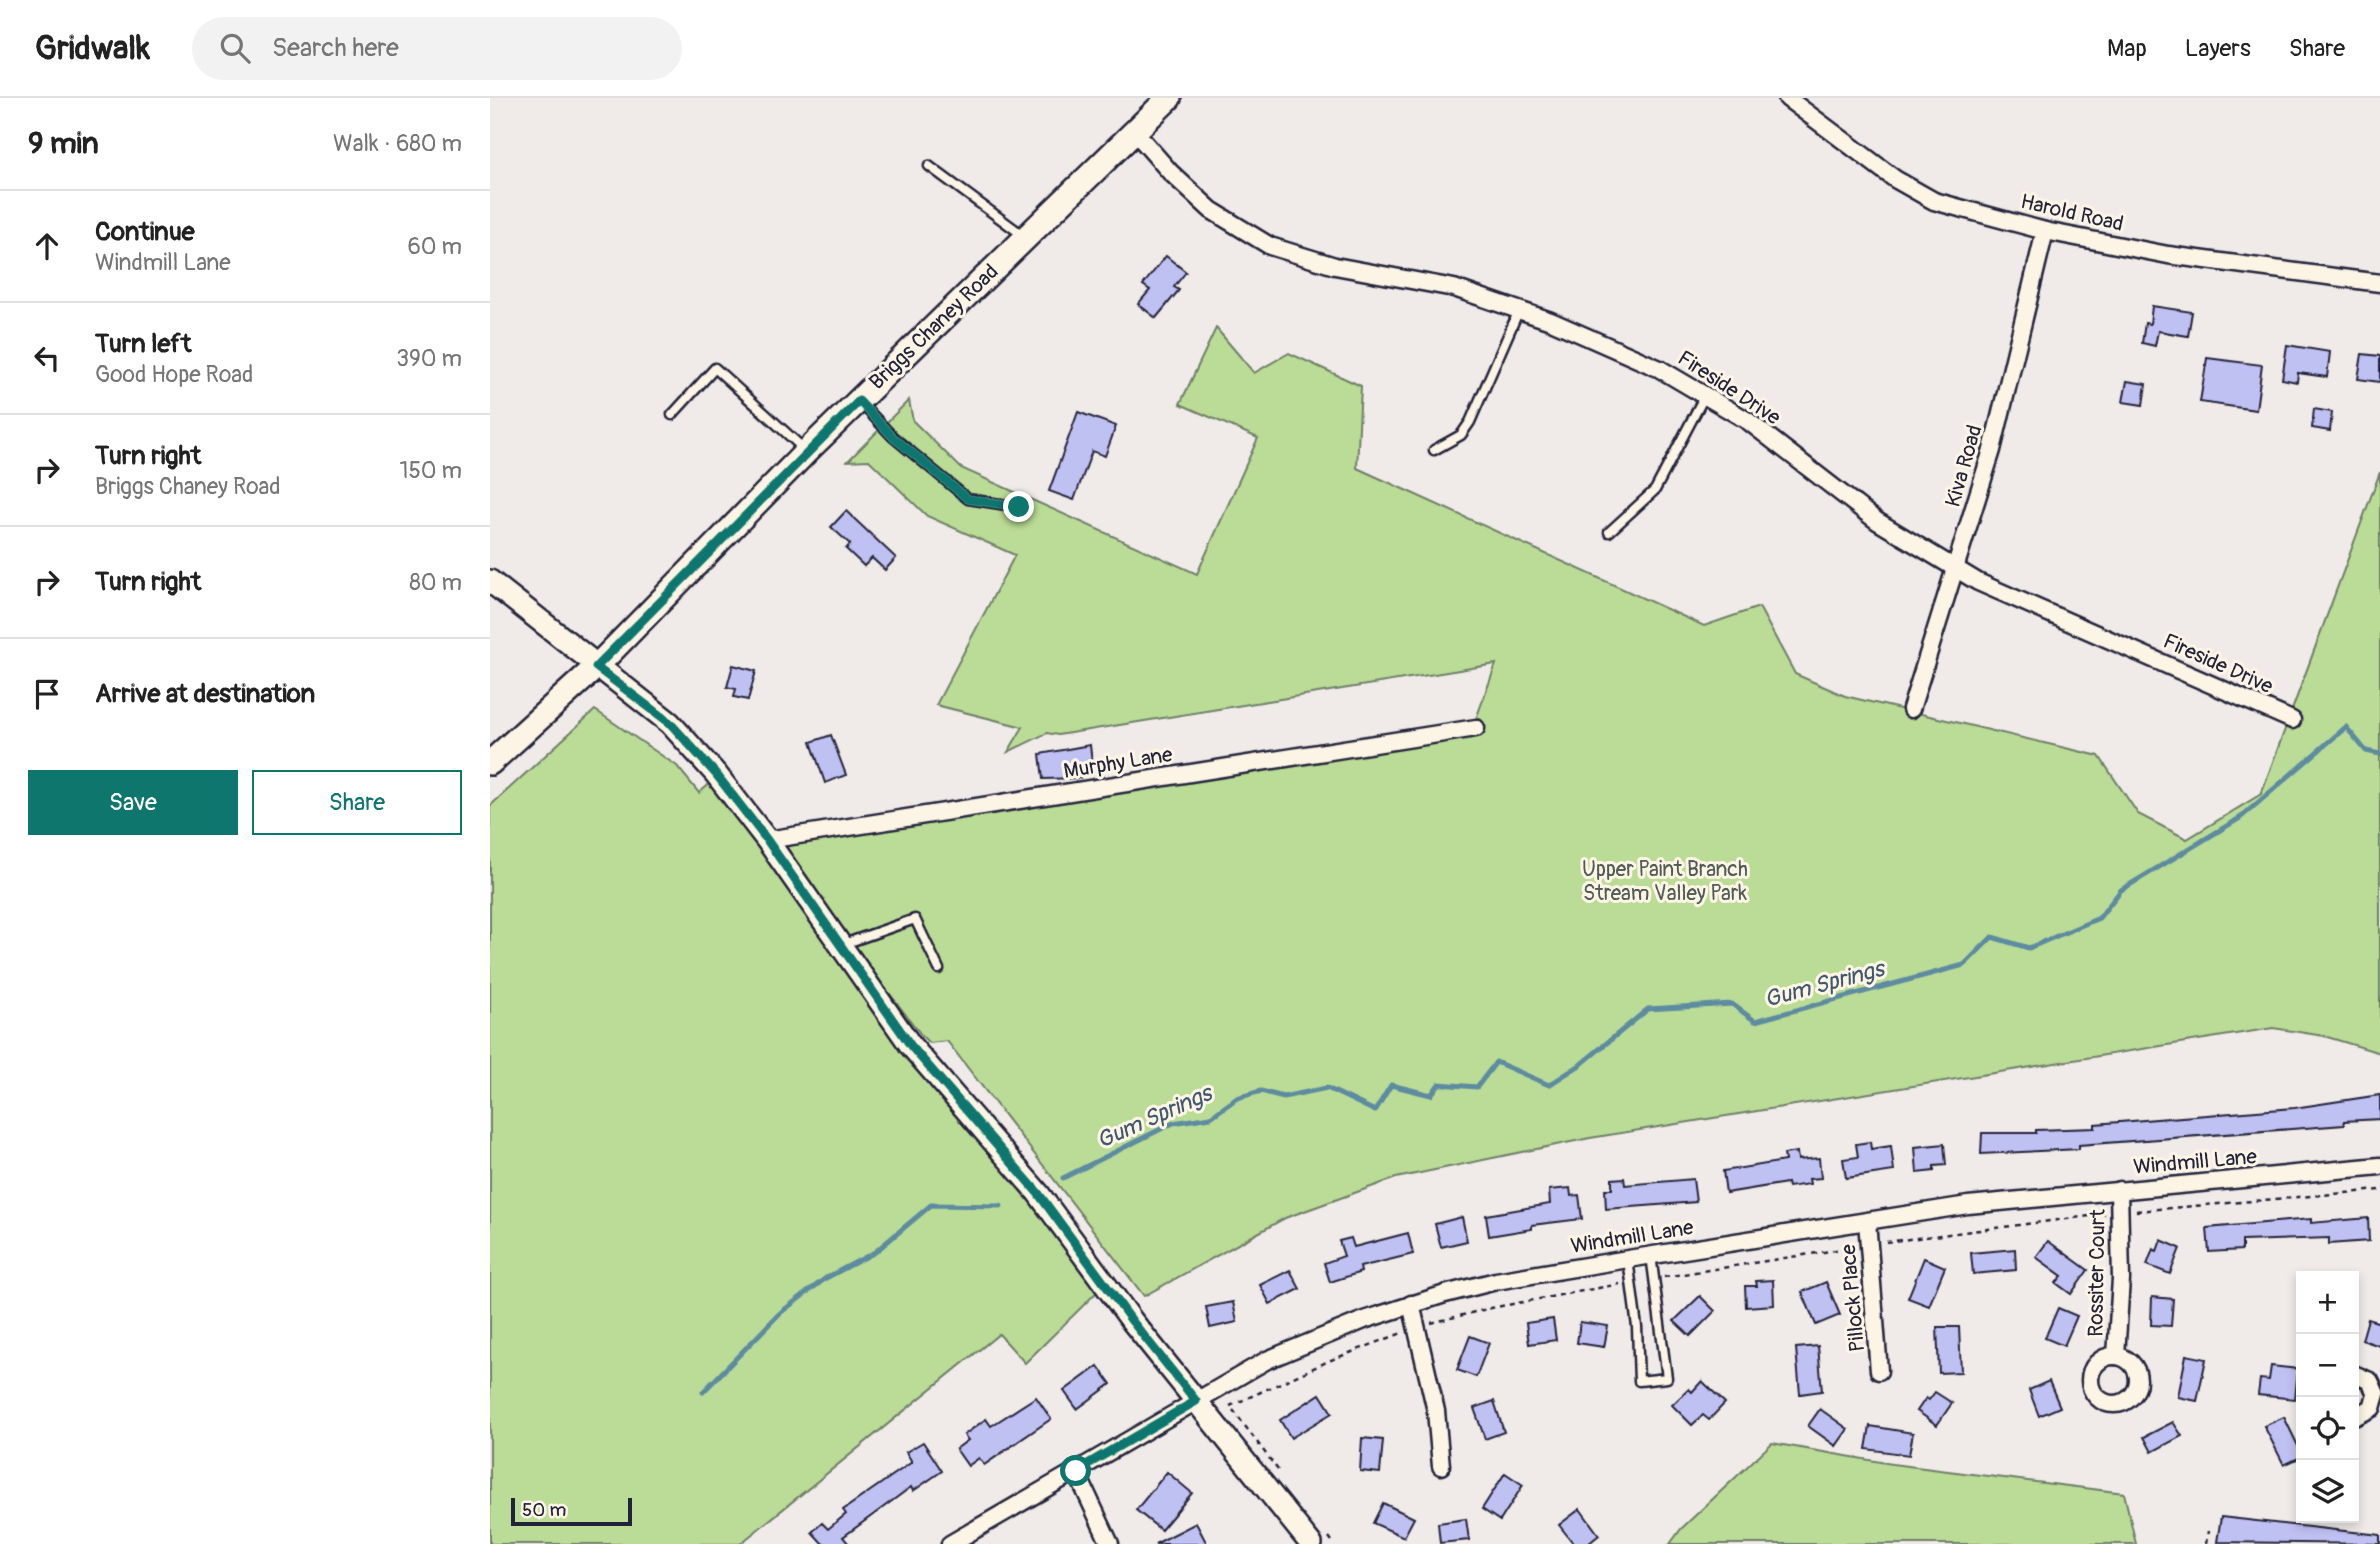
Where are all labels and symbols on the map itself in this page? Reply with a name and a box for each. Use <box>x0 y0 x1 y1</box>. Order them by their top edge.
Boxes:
street label: Harold Road <box>2018 188 2126 238</box>
street label: Briggs Chaney Road <box>864 258 1004 396</box>
street label: Fireside Drive <box>1673 345 1786 432</box>
street label: Kiva Road <box>1939 422 1989 510</box>
route end <box>1003 491 1034 522</box>
street label: Fireside Drive <box>2159 628 2278 700</box>
street label: Murphy Lane <box>1062 741 1175 785</box>
park label: Upper Paint Branch Stream Valley Park <box>1582 856 1748 907</box>
water label: Gum Springs <box>1761 953 1890 1014</box>
water label: Gum Springs <box>1092 1078 1218 1155</box>
street label: Windmill Lane <box>2132 1143 2258 1181</box>
street label: Rossiter Court <box>2082 1208 2112 1337</box>
street label: Windmill Lane <box>1569 1214 1696 1260</box>
street label: Pillock Place <box>1835 1242 1871 1353</box>
route start <box>1060 1455 1091 1486</box>
scale bar <box>511 1495 632 1527</box>

